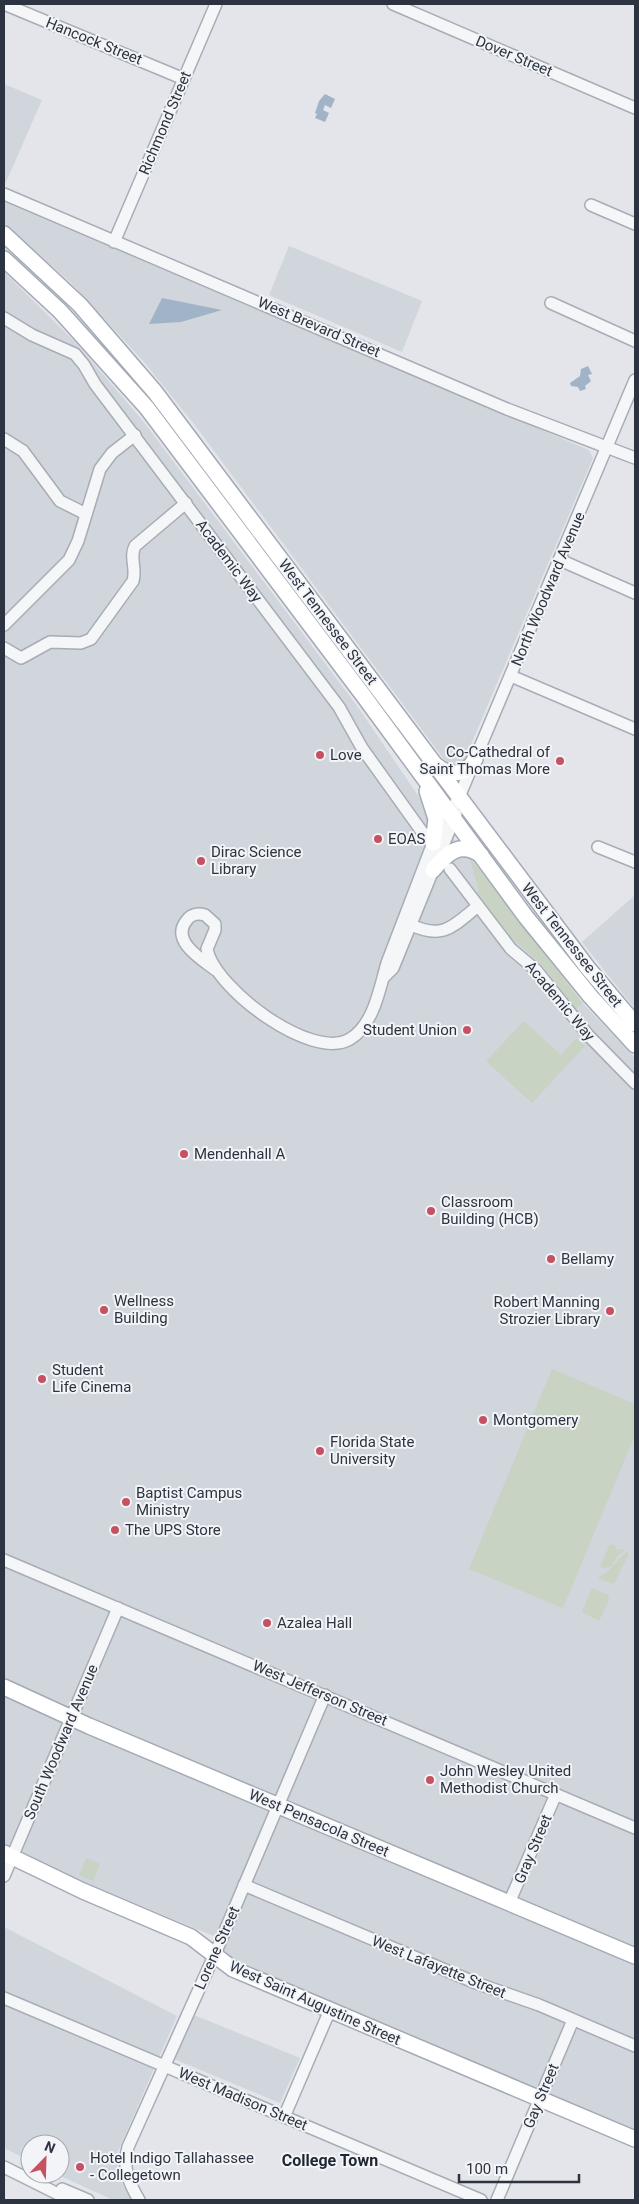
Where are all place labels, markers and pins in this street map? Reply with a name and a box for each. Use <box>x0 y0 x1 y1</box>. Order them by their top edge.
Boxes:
place label: Co-Cathedral of Saint Thomas More <box>420 743 551 778</box>
place label: Love <box>330 746 362 764</box>
marker: Love <box>314 749 326 761</box>
marker: Co-Cathedral of Saint Thomas More <box>554 755 566 767</box>
place label: EOAS <box>388 830 425 848</box>
marker: EOAS <box>372 833 384 845</box>
place label: Dirac Science Library <box>211 843 302 878</box>
marker: Dirac Science Library <box>195 855 207 867</box>
place label: Student Union <box>363 1021 457 1039</box>
marker: Student Union <box>461 1024 473 1036</box>
place label: Mendenhall A <box>194 1145 285 1163</box>
marker: Mendenhall A <box>178 1148 190 1160</box>
place label: Classroom Building (HCB) <box>441 1193 539 1228</box>
marker: Classroom Building (HCB) <box>425 1205 437 1217</box>
place label: Bellamy <box>561 1250 614 1268</box>
marker: Bellamy <box>545 1253 557 1265</box>
place label: Wellness Building <box>114 1292 174 1327</box>
place label: Robert Manning Strozier Library <box>494 1293 600 1328</box>
marker: Wellness Building <box>98 1304 110 1316</box>
marker: Robert Manning Strozier Library <box>604 1305 616 1317</box>
place label: Student Life Cinema <box>52 1361 131 1396</box>
marker: Student Life Cinema <box>36 1373 48 1385</box>
place label: Montgomery <box>493 1411 578 1429</box>
marker: Montgomery <box>477 1414 489 1426</box>
place label: Florida State University <box>330 1433 414 1468</box>
marker: Florida State University <box>314 1445 326 1457</box>
place label: Baptist Campus Ministry <box>136 1484 242 1519</box>
marker: Baptist Campus Ministry <box>120 1496 132 1508</box>
place label: The UPS Store <box>125 1521 221 1539</box>
marker: The UPS Store <box>109 1524 121 1536</box>
place label: Azalea Hall <box>277 1614 352 1632</box>
marker: Azalea Hall <box>261 1617 273 1629</box>
place label: John Wesley United Methodist Church <box>440 1762 571 1797</box>
marker: John Wesley United Methodist Church <box>424 1774 436 1786</box>
place label: Hotel Indigo Tallahassee - Collegetown <box>90 2149 254 2184</box>
marker: Hotel Indigo Tallahassee - Collegetown <box>74 2161 86 2173</box>

